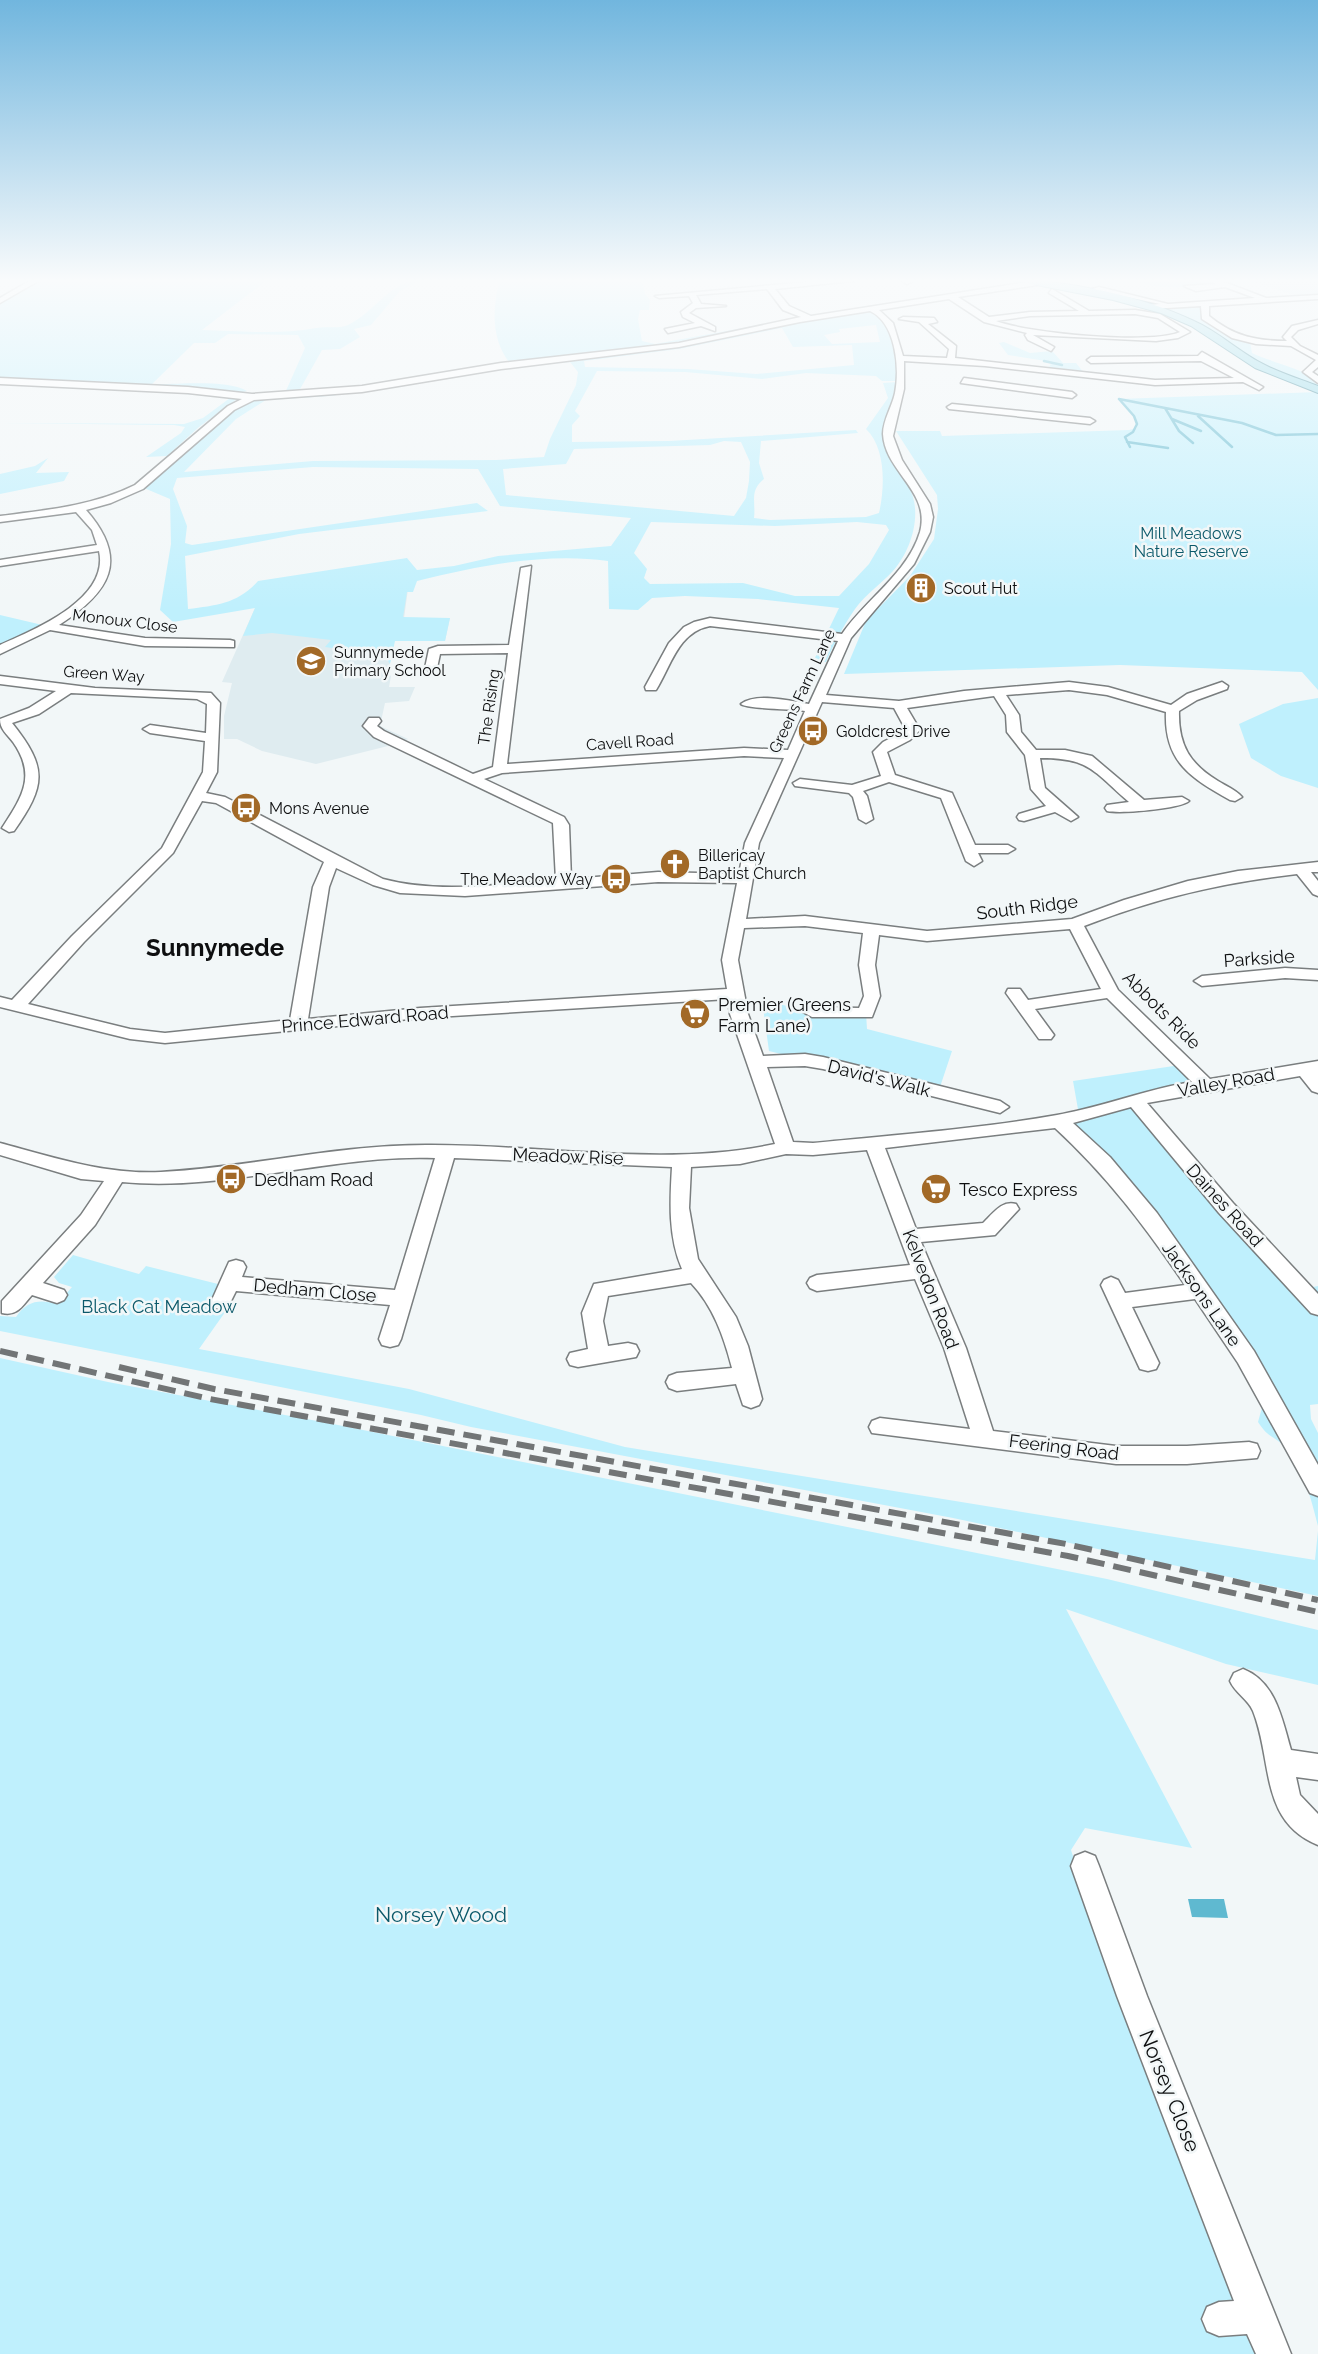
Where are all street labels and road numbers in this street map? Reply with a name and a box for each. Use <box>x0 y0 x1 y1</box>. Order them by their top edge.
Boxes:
street label: Monoux Close <box>71 605 179 637</box>
street label: Greens Farm Lane <box>765 626 839 756</box>
street label: Green Way <box>63 662 146 686</box>
street label: The Rising <box>474 668 504 746</box>
street label: Cavell Road <box>586 729 674 755</box>
street label: South Ridge <box>975 890 1079 924</box>
street label: Parkside <box>1223 945 1296 971</box>
street label: Abbots Ride <box>1119 967 1206 1054</box>
street label: Prince Edward Road <box>280 1001 450 1037</box>
street label: David's Walk <box>825 1055 933 1101</box>
street label: Valley Road <box>1176 1063 1276 1101</box>
street label: Meadow Rise <box>512 1144 624 1168</box>
street label: Daines Road <box>1182 1159 1268 1251</box>
street label: Kelvedon Road <box>899 1226 963 1352</box>
street label: Jacksons Lane <box>1158 1238 1246 1350</box>
street label: Dedham Close <box>253 1274 378 1306</box>
street label: Feering Road <box>1008 1430 1120 1464</box>
street label: Norsey Close <box>1134 2026 1206 2156</box>

